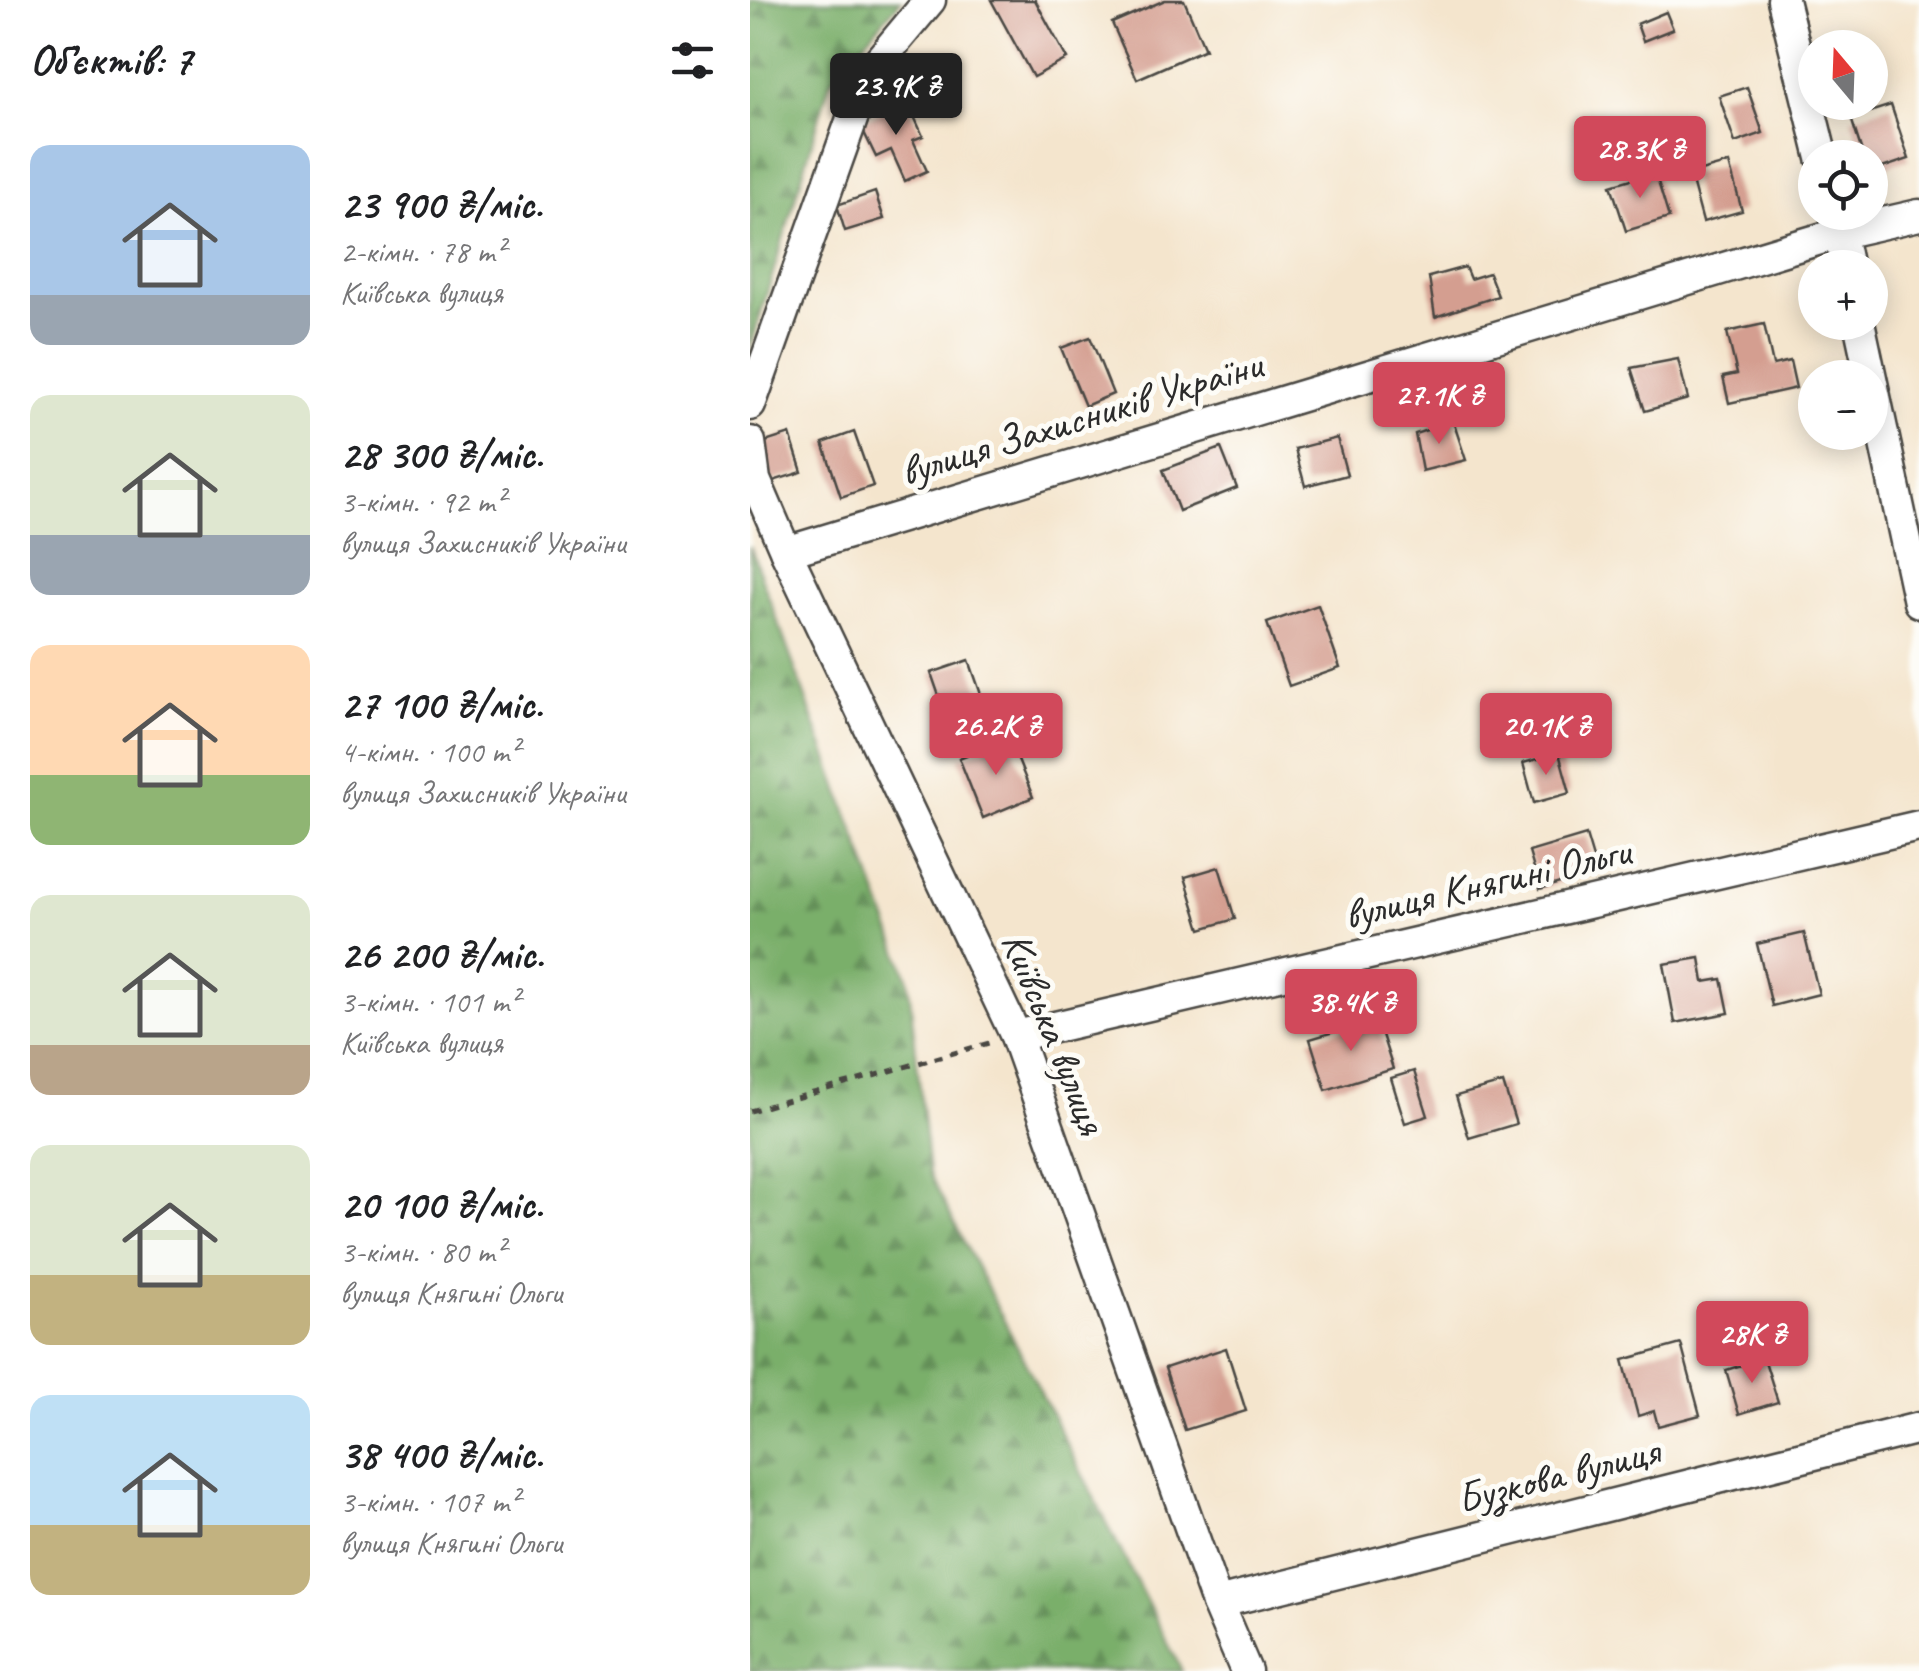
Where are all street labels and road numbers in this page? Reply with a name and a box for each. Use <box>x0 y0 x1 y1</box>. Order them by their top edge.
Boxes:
street label: вулиця Захисників України <box>894 337 1271 498</box>
street label: вулиця Княгині Ольги <box>1339 824 1638 942</box>
street label: Київська вулиця <box>989 924 1119 1144</box>
street label: Бузкова вулиця <box>1451 1424 1667 1526</box>

